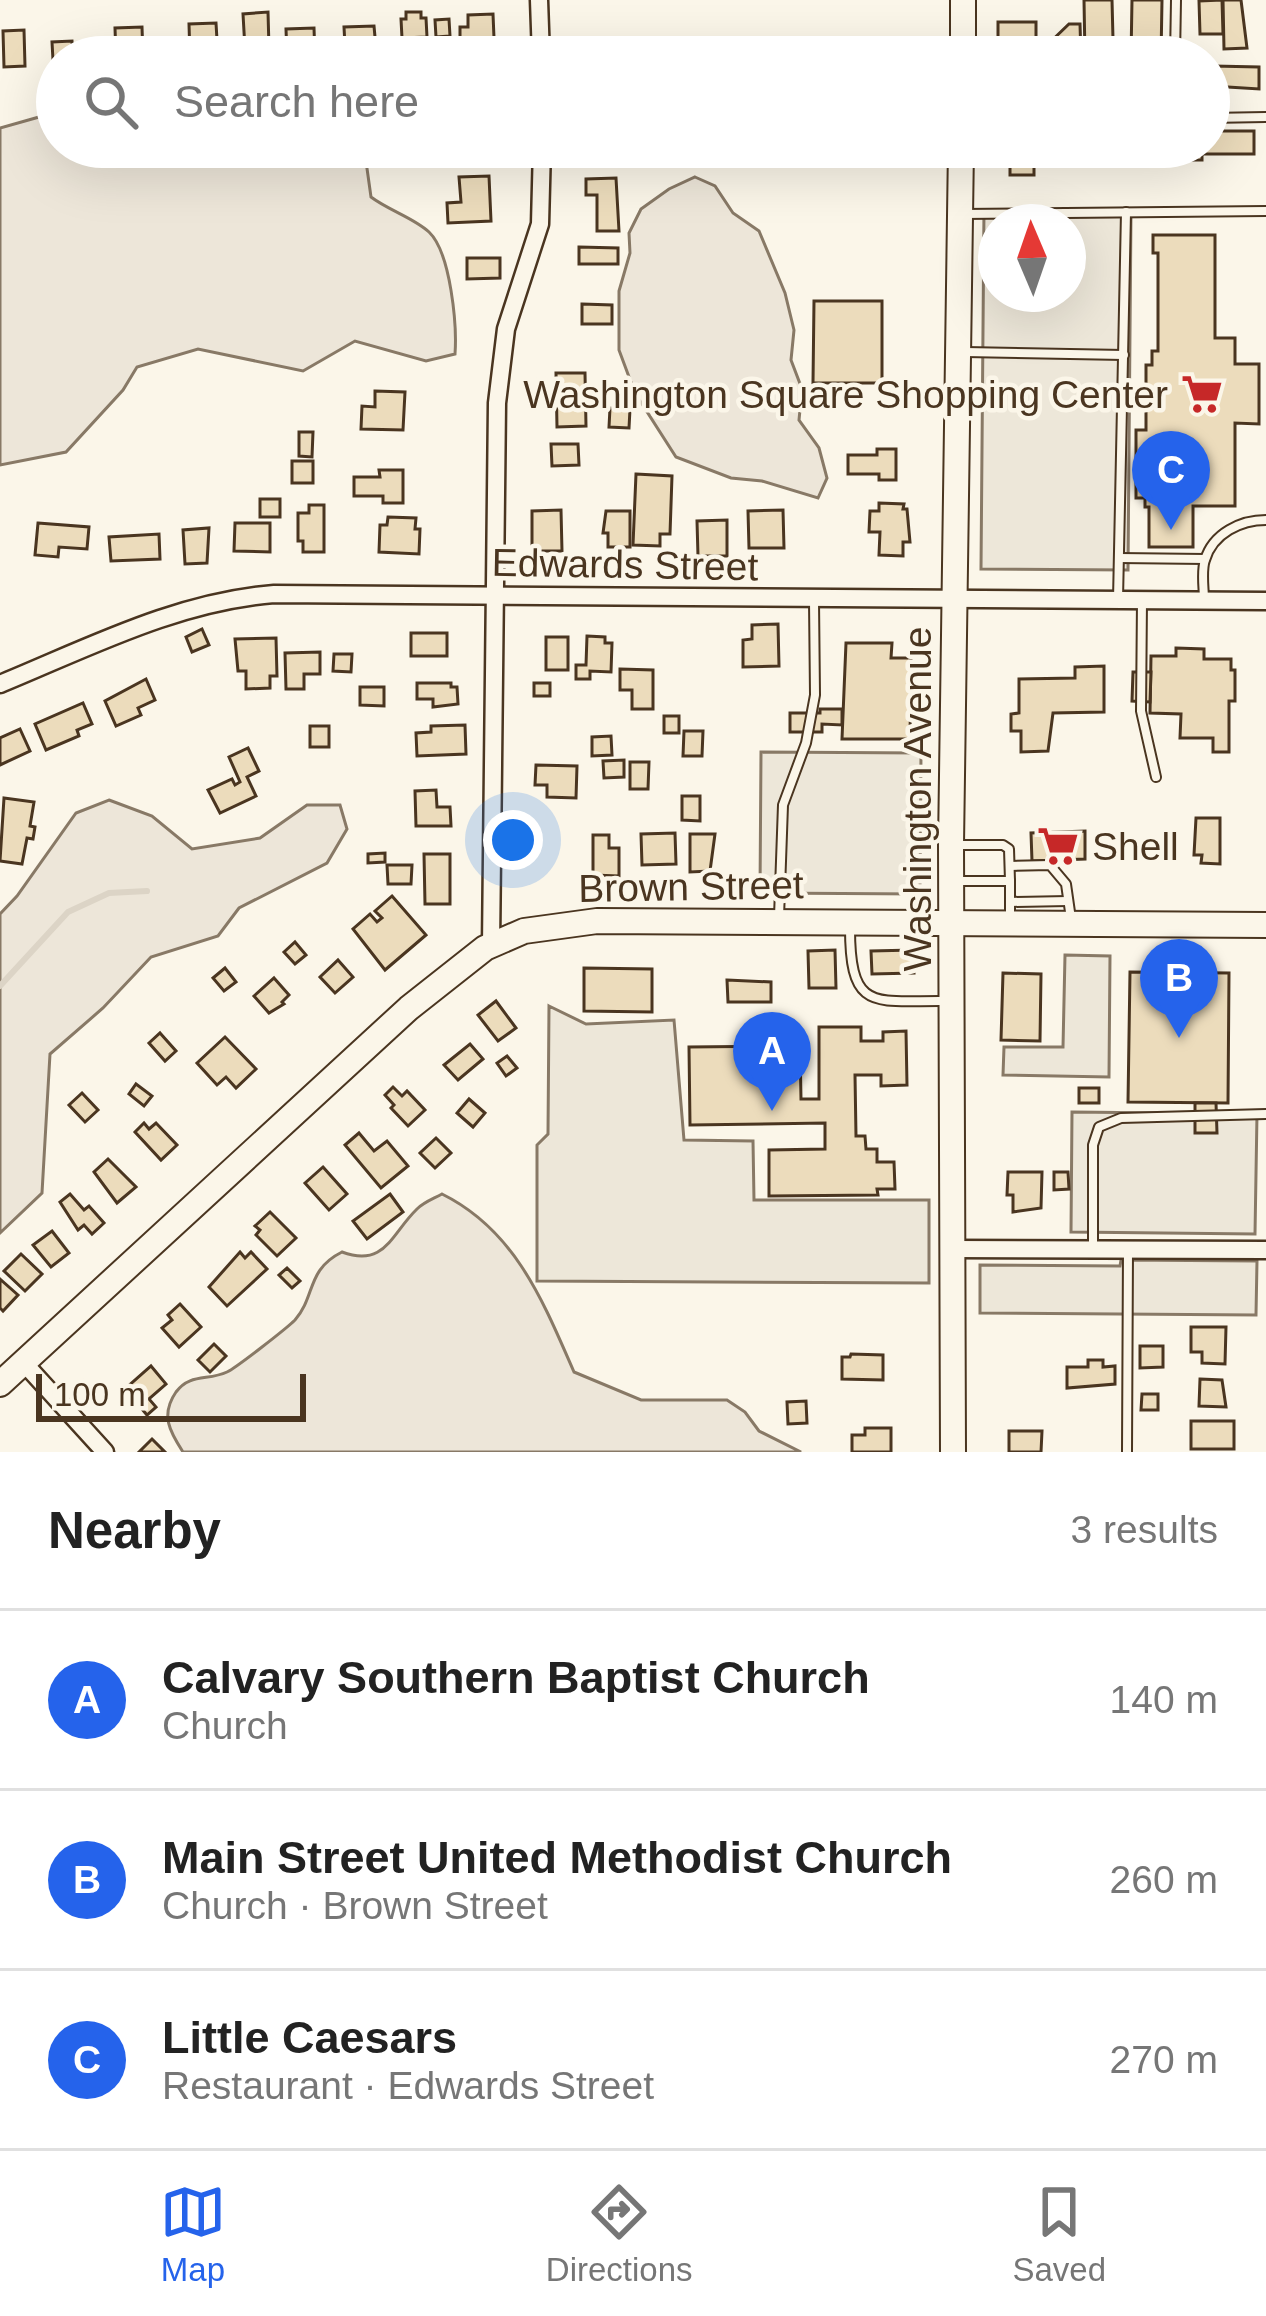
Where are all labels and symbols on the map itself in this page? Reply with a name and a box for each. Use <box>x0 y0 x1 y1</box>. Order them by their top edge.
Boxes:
north arrow <box>978 204 1086 312</box>
supermarket icon: Washington Square Shopping Center <box>1179 371 1225 417</box>
place label: Washington Square Shopping Center <box>523 373 1168 416</box>
pin: C <box>1132 431 1210 530</box>
street label: Edwards Street <box>491 541 759 588</box>
street label: Washington Avenue <box>896 627 939 971</box>
your location <box>483 810 543 870</box>
supermarket icon: Shell <box>1035 823 1081 869</box>
place label: Shell <box>1092 825 1179 868</box>
street label: Brown Street <box>578 863 804 910</box>
pin: B <box>1140 939 1218 1038</box>
pin: A <box>733 1012 811 1111</box>
scale bar <box>36 1368 306 1421</box>

